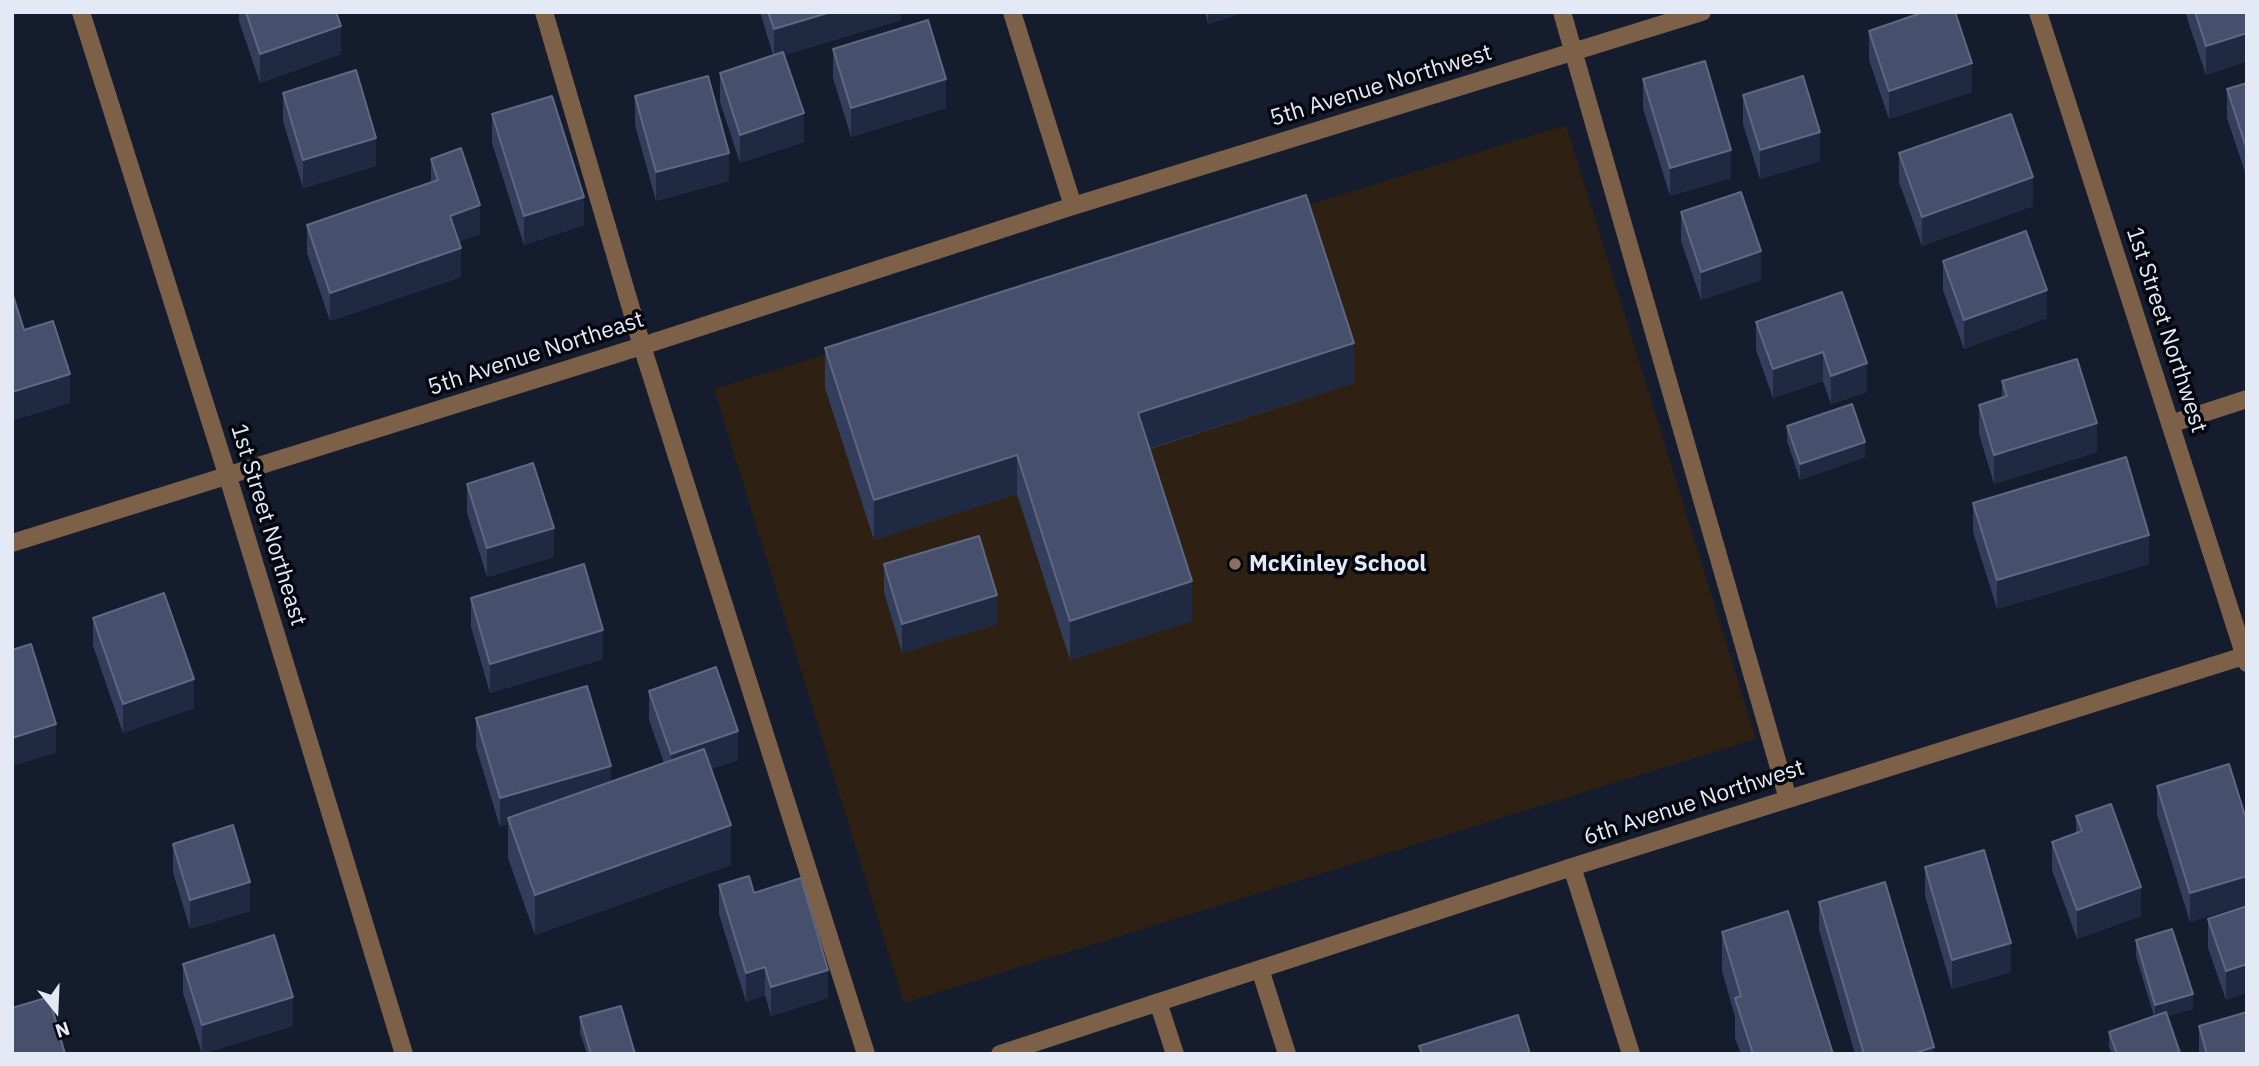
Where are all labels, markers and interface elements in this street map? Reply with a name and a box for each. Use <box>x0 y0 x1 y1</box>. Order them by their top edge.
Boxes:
street label: 5th Avenue Northwest <box>1267 39 1495 133</box>
street label: 1st Street Northwest <box>2120 224 2212 436</box>
street label: 5th Avenue Northeast <box>425 306 647 402</box>
street label: 1st Street Northeast <box>224 421 312 629</box>
place label: McKinley School <box>1249 550 1426 578</box>
marker: McKinley School <box>1227 556 1243 572</box>
street label: 6th Avenue Northwest <box>1580 754 1808 852</box>
north arrow <box>21 975 91 1045</box>
text: N <box>52 1016 73 1044</box>

